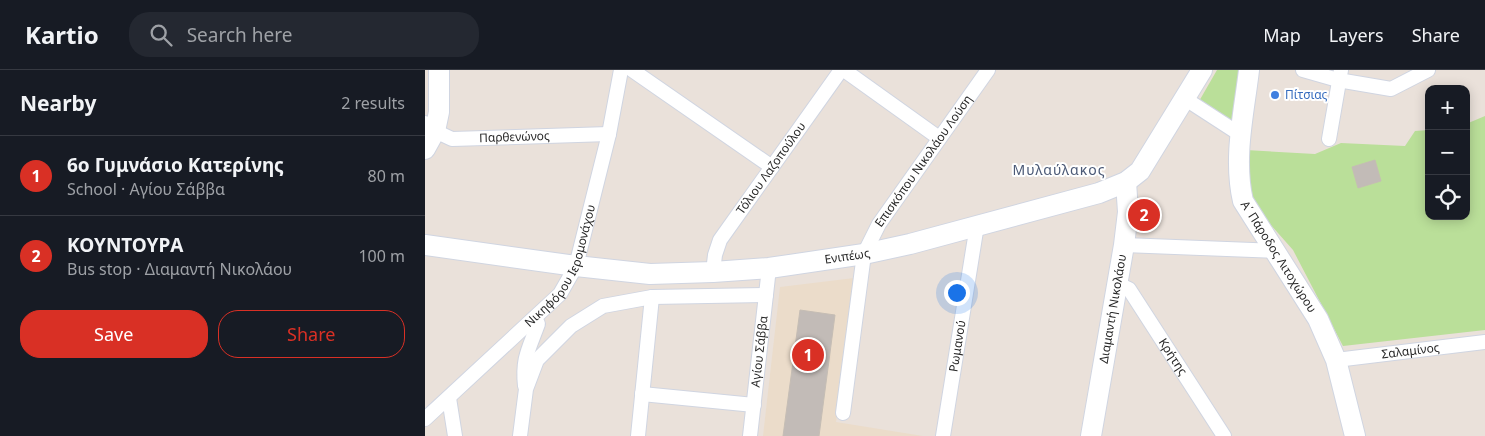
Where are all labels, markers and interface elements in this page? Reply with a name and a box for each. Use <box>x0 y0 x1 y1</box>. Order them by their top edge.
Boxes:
search box <box>129 12 479 57</box>
text: Kartio <box>25 18 99 51</box>
icon: search <box>147 21 175 49</box>
text: Search here <box>187 22 292 48</box>
text: Map <box>1263 23 1301 47</box>
text: Layers <box>1329 23 1384 47</box>
text: Share <box>1412 23 1460 47</box>
map controls <box>1425 85 1470 220</box>
button: + <box>1425 85 1470 130</box>
place label: Πίτσιας <box>1285 86 1328 103</box>
text: Nearby <box>20 89 96 117</box>
marker: Πίτσιας <box>1269 89 1281 101</box>
street label: Επισκόπου Νικολάου Λούση <box>870 91 976 230</box>
text: 2 results <box>341 92 405 114</box>
street label: Τόλιου Λαζοπούλου <box>732 118 809 218</box>
street label: Παρθενώνος <box>479 127 550 146</box>
button: − <box>1425 130 1470 175</box>
text: 6ο Γυμνάσιο Κατερίνης <box>67 152 284 178</box>
district label: Μυλαύλακος <box>1013 160 1105 179</box>
text: 1 <box>31 165 41 187</box>
text: 80 m <box>368 165 405 187</box>
button: locate <box>1425 175 1470 220</box>
text: School · Αγίου Σάββα <box>67 178 225 200</box>
pin: 2 <box>1128 196 1160 234</box>
street label: Α΄ Πάροδος Λιτοχώρου <box>1237 197 1321 316</box>
street label: Νικηφόρου Ιερομονάχου <box>521 202 599 331</box>
text: ΚΟΥΝΤΟΥΡΑ <box>67 232 183 258</box>
street label: Ενιπέως <box>823 244 871 268</box>
text: 2 <box>31 245 41 267</box>
text: 100 m <box>358 245 405 267</box>
street label: Διαμαντή Νικολάου <box>1095 253 1130 365</box>
text: Bus stop · Διαμαντή Νικολάου <box>67 258 292 280</box>
your location <box>944 280 970 306</box>
button: Save <box>20 310 208 358</box>
button: Share <box>218 310 405 358</box>
street label: Αγίου Σάββα <box>747 314 772 388</box>
street label: Ρωμανού <box>944 319 970 373</box>
street label: Κρήτης <box>1155 335 1192 378</box>
pin: 1 <box>792 336 824 374</box>
street label: Σαλαμίνος <box>1380 339 1441 362</box>

